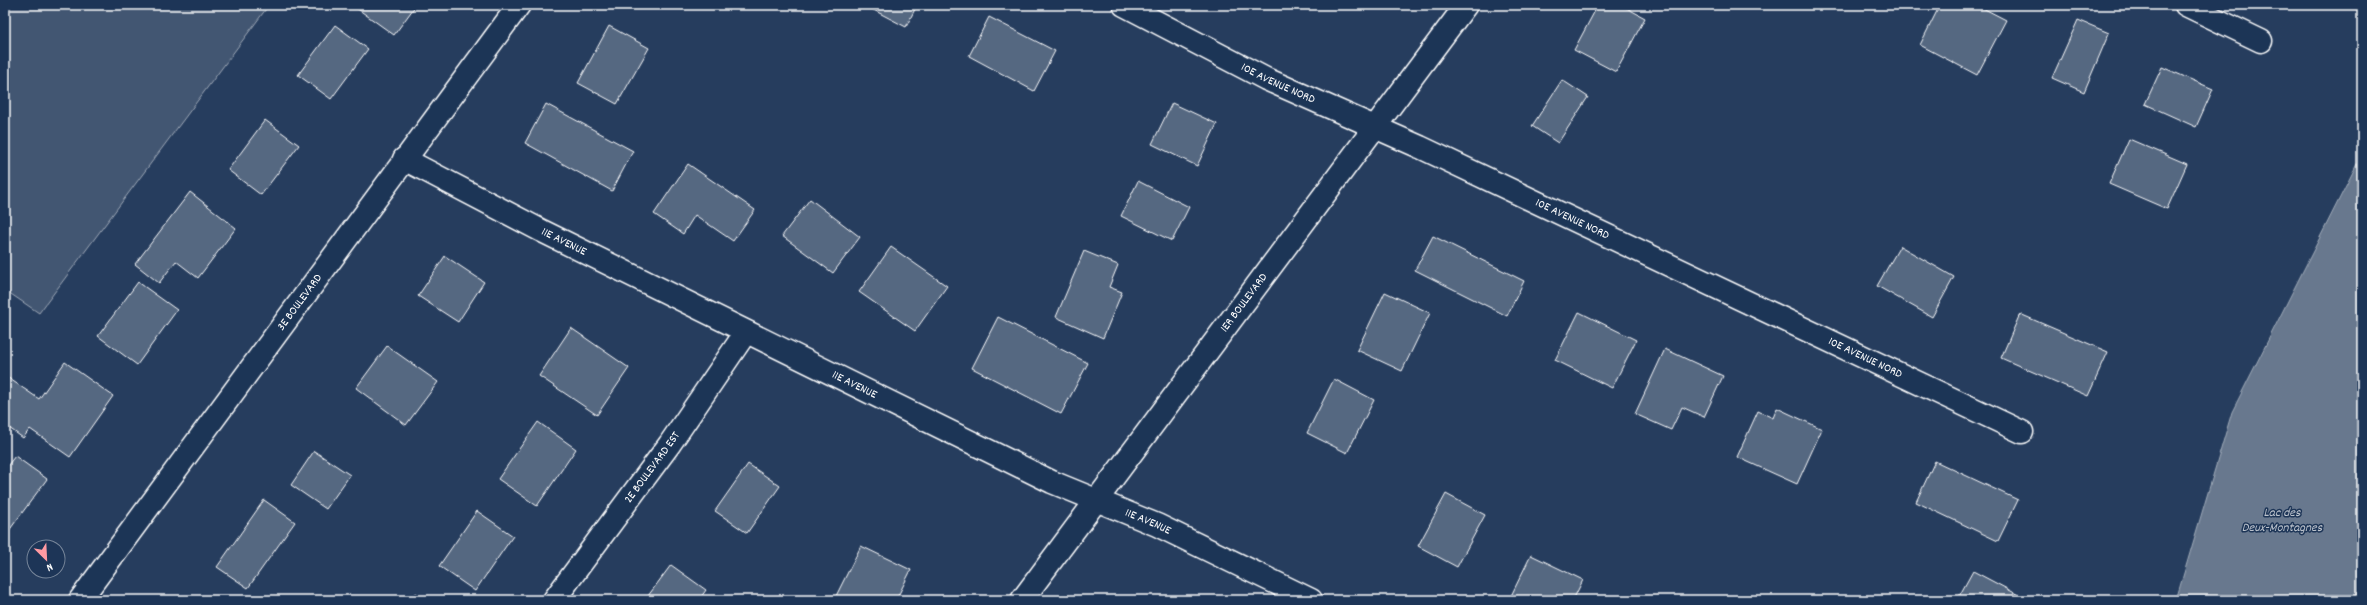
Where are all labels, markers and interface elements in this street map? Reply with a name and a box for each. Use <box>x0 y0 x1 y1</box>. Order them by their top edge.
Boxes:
street label: 10E AVENUE NORD <box>1238 59 1318 108</box>
street label: 10E AVENUE NORD <box>1533 194 1612 244</box>
street label: 11E AVENUE <box>538 223 590 260</box>
street label: 3E BOULEVARD <box>273 270 326 334</box>
street label: 1ER BOULEVARD <box>1216 270 1272 336</box>
street label: 10E AVENUE NORD <box>1825 333 1905 383</box>
street label: 11E AVENUE <box>829 366 881 403</box>
street label: 2E BOULEVARD EST <box>620 428 684 507</box>
street label: 11E AVENUE <box>1123 504 1174 539</box>
water label: Lac des Deux-Montagnes <box>2242 504 2323 538</box>
north arrow <box>26 539 66 579</box>
text: N <box>43 558 55 575</box>

